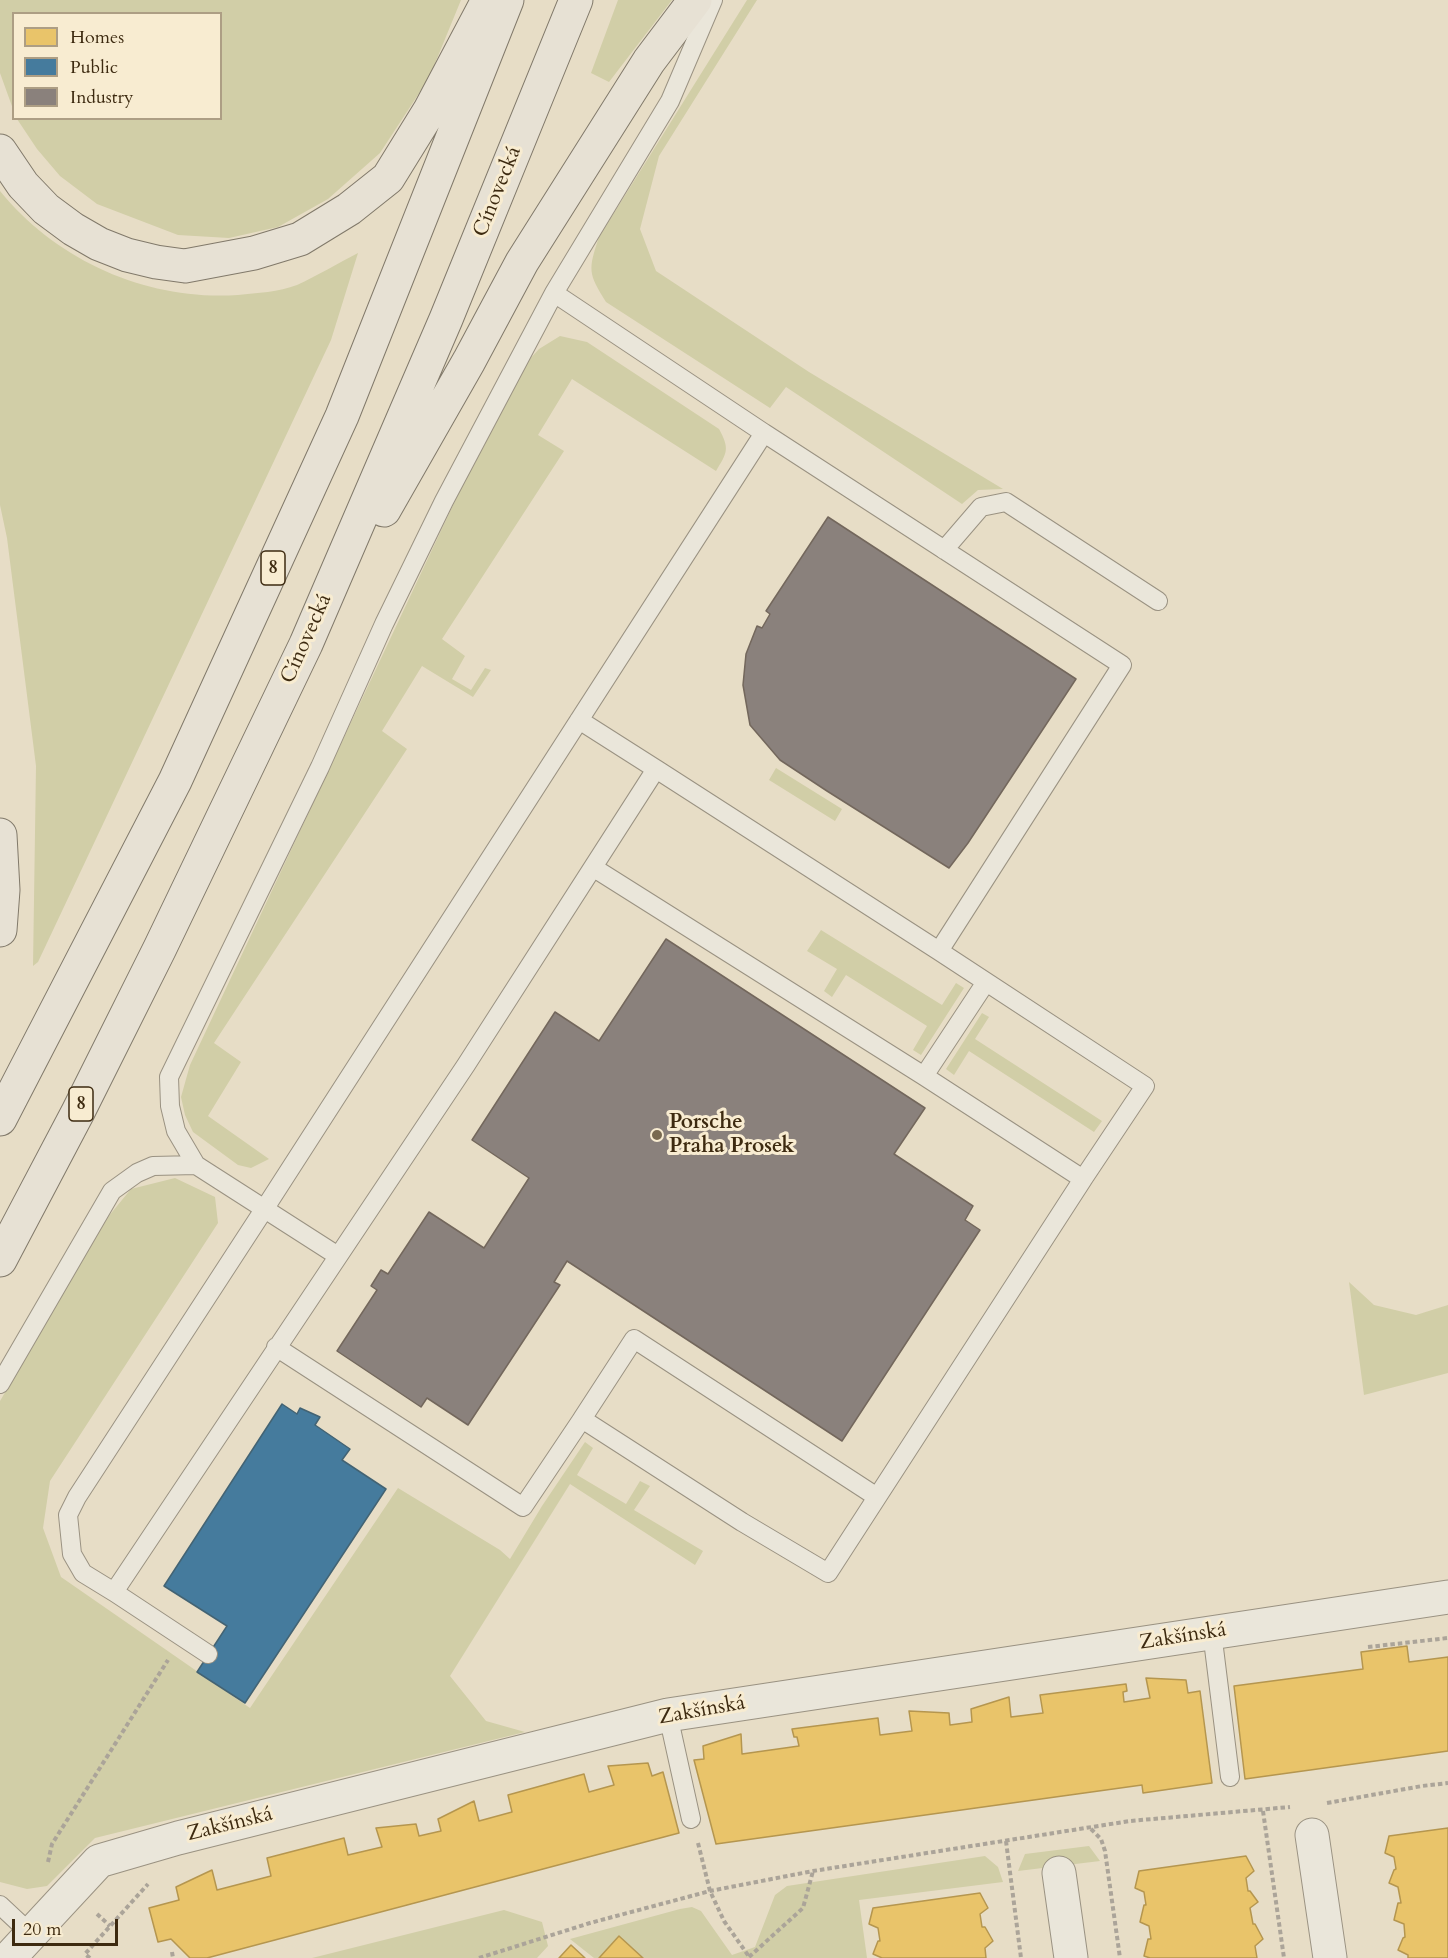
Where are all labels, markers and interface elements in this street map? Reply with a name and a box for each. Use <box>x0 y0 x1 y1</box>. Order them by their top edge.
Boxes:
legend <box>12 12 222 120</box>
text: Homes <box>70 25 124 50</box>
text: Public <box>70 55 118 80</box>
text: Industry <box>70 85 134 110</box>
street label: Cínovecká <box>468 143 528 241</box>
road number: 8 <box>261 551 285 585</box>
street label: Cínovecká <box>276 590 338 688</box>
road number: 8 <box>69 1087 93 1121</box>
place label: Porsche Praha Prosek <box>669 1110 794 1160</box>
marker: Porsche Praha Prosek <box>650 1128 664 1142</box>
street label: Zakšínská <box>1138 1618 1228 1656</box>
street label: Zakšínská <box>657 1691 747 1731</box>
street label: Zakšínská <box>185 1802 275 1848</box>
scale bar <box>15 1907 122 1945</box>
text: 20 m <box>23 1917 62 1942</box>

